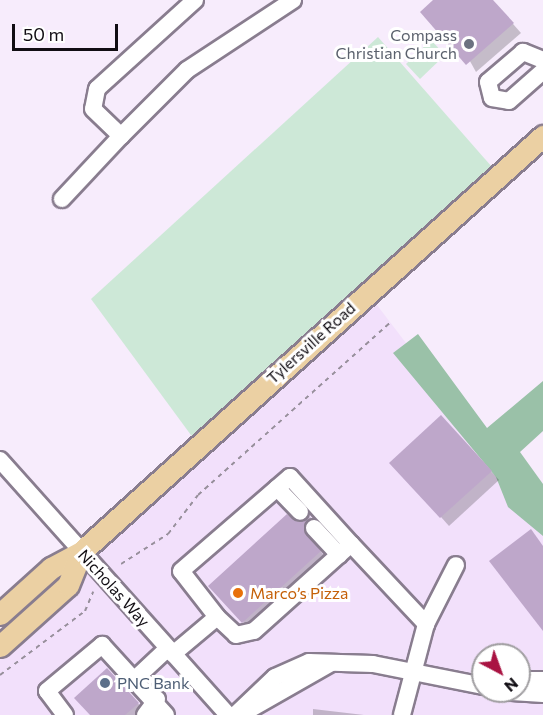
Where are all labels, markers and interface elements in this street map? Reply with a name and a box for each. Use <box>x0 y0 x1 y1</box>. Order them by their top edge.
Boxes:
scale bar <box>15 12 122 50</box>
text: 50 m <box>23 23 64 45</box>
place label: Compass Christian Church <box>336 25 457 63</box>
marker: Compass Christian Church <box>462 37 476 51</box>
street label: Tylersville Road <box>263 298 359 388</box>
street label: Nicholas Way <box>74 545 154 631</box>
place label: Marco’s Pizza <box>250 583 348 603</box>
marker: Marco’s Pizza <box>231 586 245 600</box>
north arrow <box>471 643 531 703</box>
place label: PNC Bank <box>117 673 190 693</box>
text: N <box>501 674 523 697</box>
marker: PNC Bank <box>98 676 112 690</box>

